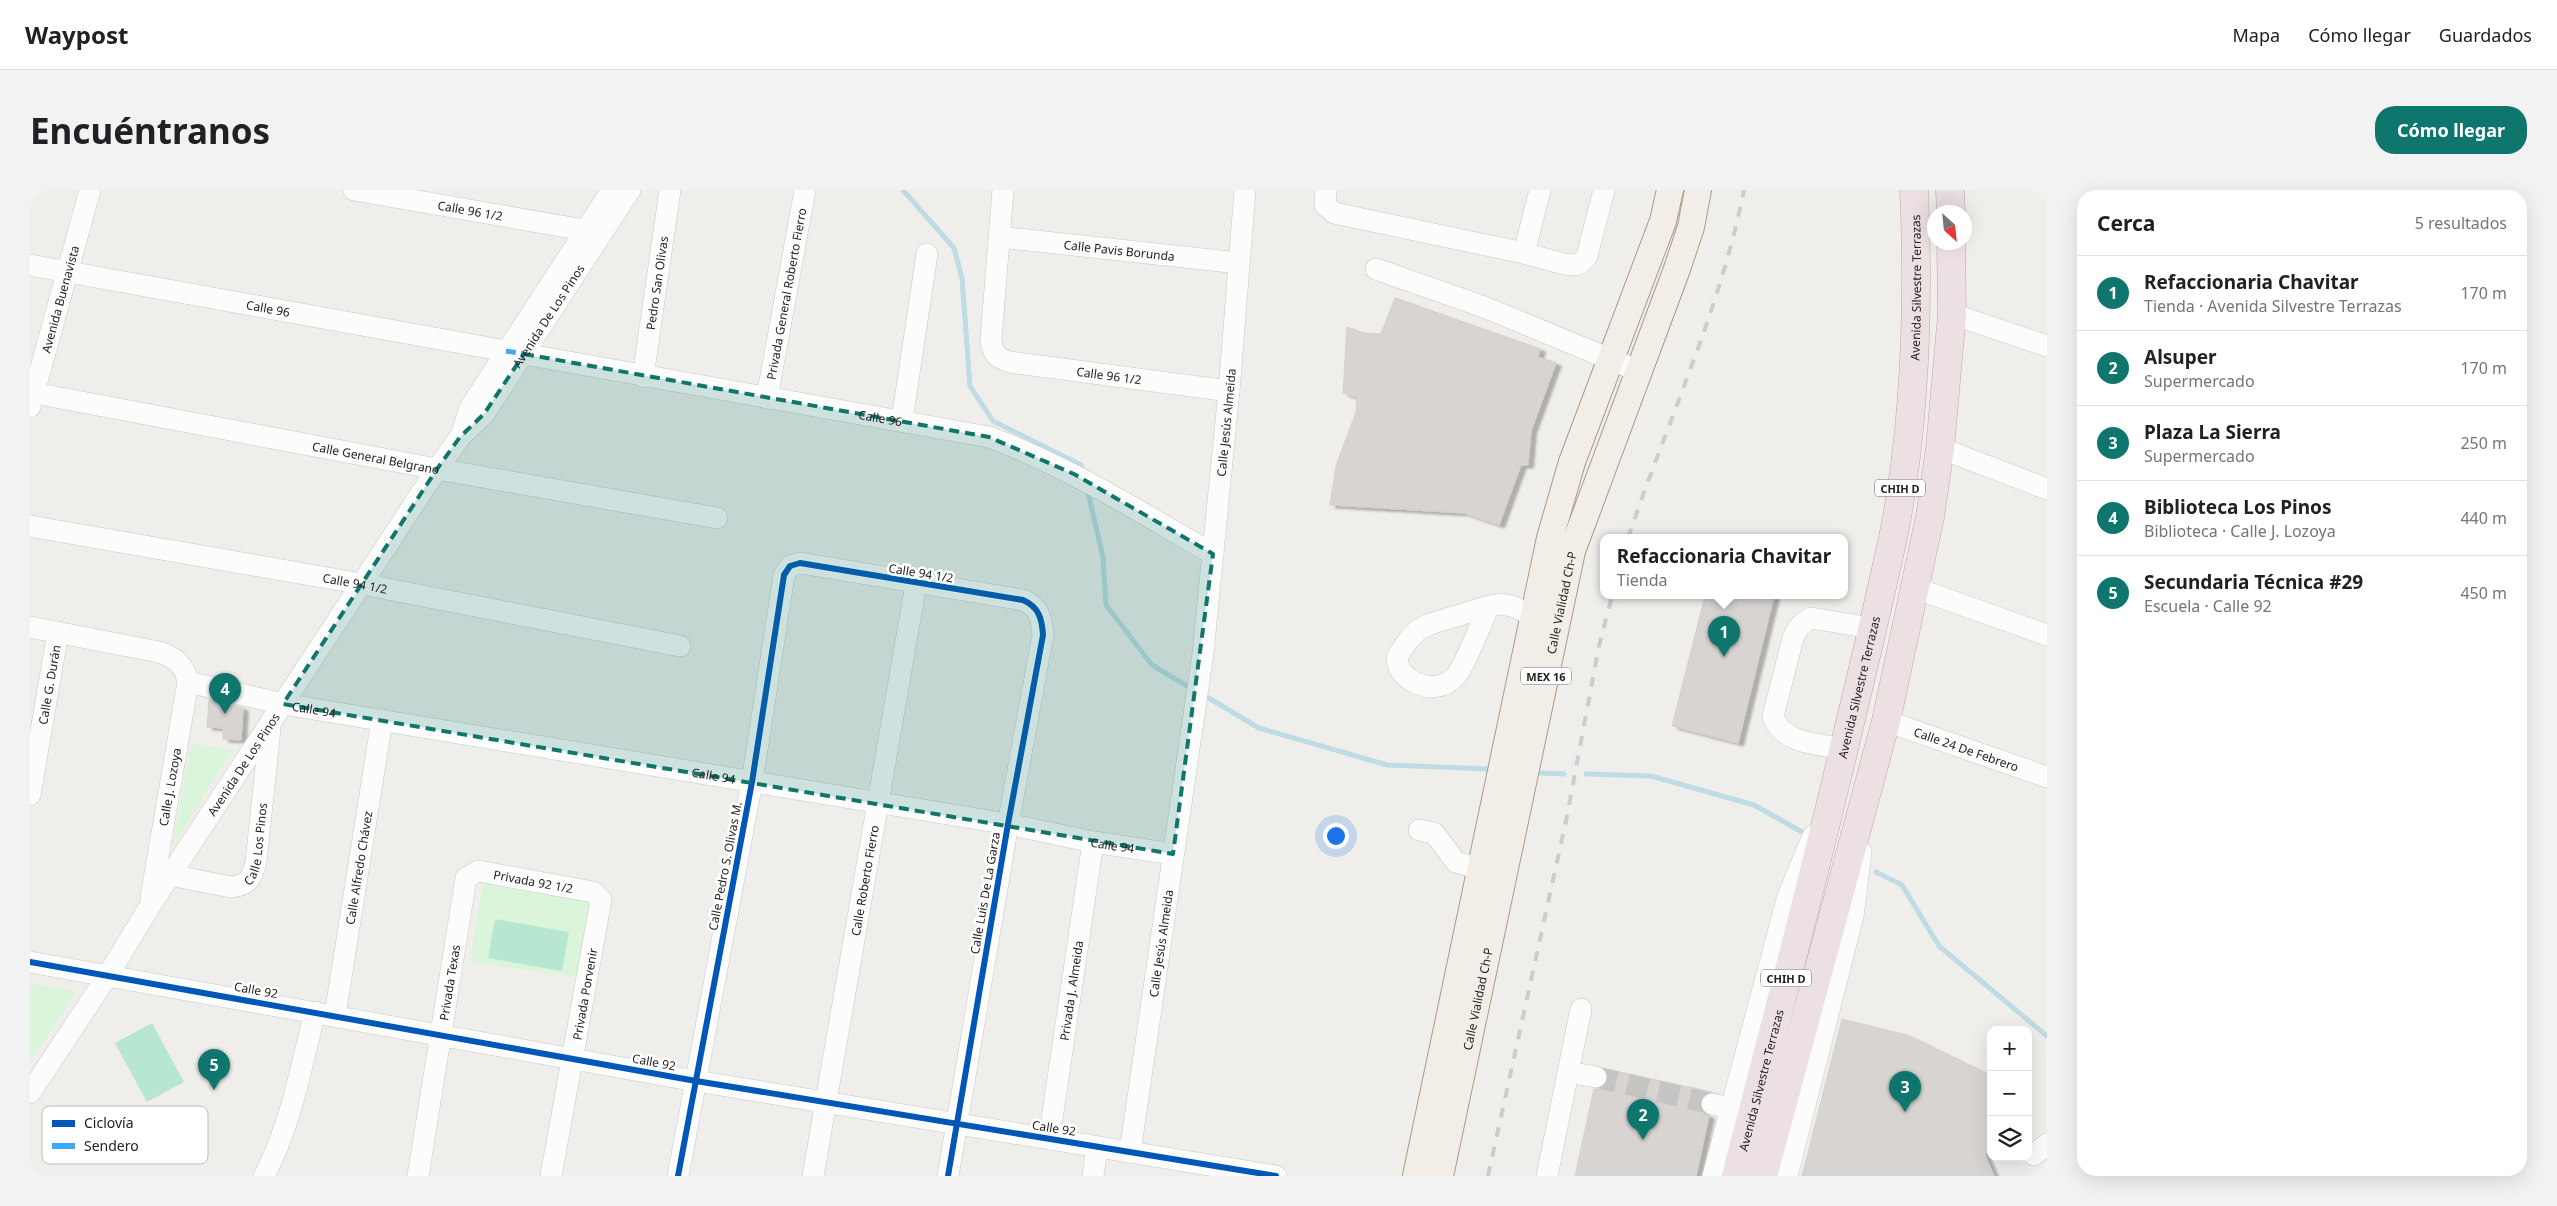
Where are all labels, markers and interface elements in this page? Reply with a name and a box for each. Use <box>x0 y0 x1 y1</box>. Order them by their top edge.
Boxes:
text: Waypost <box>25 18 128 51</box>
text: Mapa <box>2233 23 2280 47</box>
text: Cómo llegar <box>2308 23 2411 47</box>
text: Guardados <box>2439 23 2532 47</box>
button: Cómo llegar <box>2375 106 2527 154</box>
text: Encuéntranos <box>30 107 270 154</box>
street label: Calle 96 1/2 <box>437 196 504 224</box>
north arrow <box>1927 205 1972 250</box>
street label: Privada General Roberto Fierro <box>762 206 810 381</box>
text: Cerca <box>2097 209 2155 237</box>
text: 5 resultados <box>2415 212 2507 234</box>
street label: Avenida Silvestre Terrazas <box>1906 214 1925 361</box>
street label: Pedro San Olivas <box>641 235 672 331</box>
street label: Calle Pavis Borunda <box>1063 235 1176 264</box>
street label: Avenida Buenavista <box>37 244 83 355</box>
street label: Avenida De Los Pinos <box>508 260 588 371</box>
text: Refaccionaria Chavitar <box>2144 269 2359 295</box>
text: 1 <box>2108 282 2118 304</box>
text: 170 m <box>2460 282 2507 304</box>
text: Tienda · Avenida Silvestre Terrazas <box>2144 295 2402 317</box>
street label: Calle 96 <box>245 296 292 320</box>
text: Alsuper <box>2144 344 2217 370</box>
text: 2 <box>2108 357 2118 379</box>
text: 170 m <box>2460 357 2507 379</box>
street label: Calle 96 1/2 <box>1075 362 1143 388</box>
street label: Calle Jesús Almeida <box>1212 368 1239 477</box>
text: Supermercado <box>2144 370 2255 392</box>
street label: Calle 96 <box>857 405 904 430</box>
text: Plaza La Sierra <box>2144 419 2281 445</box>
text: 3 <box>2108 432 2118 454</box>
text: 250 m <box>2460 432 2507 454</box>
street label: Calle General Belgrano <box>311 437 441 478</box>
text: Supermercado <box>2144 445 2255 467</box>
road number: CHIH D <box>1875 480 1925 496</box>
text: Biblioteca Los Pinos <box>2144 494 2331 520</box>
text: 4 <box>2108 507 2118 529</box>
text: 440 m <box>2460 507 2507 529</box>
text: Biblioteca · Calle J. Lozoya <box>2144 520 2336 542</box>
popup <box>1600 534 1848 599</box>
text: Refaccionaria Chavitar <box>1617 543 1831 569</box>
street label: Calle Vialidad Ch-P <box>1542 550 1580 656</box>
street label: Calle 94 1/2 <box>887 559 955 587</box>
street label: Calle 94 1/2 <box>321 569 389 597</box>
text: Tienda <box>1617 569 1668 591</box>
text: Secundaria Técnica #29 <box>2144 569 2363 595</box>
text: 5 <box>2108 582 2118 604</box>
text: 450 m <box>2460 582 2507 604</box>
text: Escuela · Calle 92 <box>2144 595 2272 617</box>
street label: Avenida Silvestre Terrazas <box>1833 614 1884 760</box>
pin: 1 <box>1708 616 1740 657</box>
street label: Calle G. Durán <box>34 643 64 726</box>
road number: MEX 16 <box>1521 668 1571 684</box>
pin: 4 <box>209 673 241 714</box>
street label: Calle 94 <box>291 697 337 721</box>
street label: Avenida De Los Pinos <box>203 709 283 819</box>
street label: Calle 24 De Febrero <box>1912 723 2021 775</box>
street label: Calle J. Lozoya <box>155 747 185 827</box>
street label: Calle 94 <box>690 763 737 787</box>
street label: Calle Pedro S. Olivas M. <box>704 800 746 932</box>
street label: Calle Los Pinos <box>239 801 271 889</box>
street label: Calle Alfredo Chávez <box>341 809 376 926</box>
your location <box>1323 823 1349 849</box>
street label: Calle Roberto Fierro <box>846 824 882 937</box>
street label: Calle Luis De La Garza <box>966 831 1004 955</box>
street label: Calle 94 <box>1089 833 1136 857</box>
street label: Privada 92 1/2 <box>492 866 575 897</box>
street label: Calle Jesús Almeida <box>1144 888 1177 998</box>
street label: Privada J. Almeida <box>1055 939 1087 1042</box>
street label: Privada Texas <box>435 943 464 1022</box>
street label: Calle Vialidad Ch-P <box>1458 946 1497 1052</box>
street label: Privada Porvenir <box>569 947 601 1041</box>
road number: CHIH D <box>1761 970 1811 986</box>
street label: Calle 92 <box>233 978 279 1002</box>
street label: Avenida Silvestre Terrazas <box>1734 1007 1787 1153</box>
map controls <box>1987 1026 2032 1161</box>
button: + <box>1987 1026 2032 1071</box>
pin: 5 <box>198 1049 230 1090</box>
street label: Calle 92 <box>631 1049 677 1075</box>
pin: 3 <box>1889 1071 1921 1112</box>
button: − <box>1987 1071 2032 1116</box>
pin: 2 <box>1627 1099 1659 1140</box>
legend <box>42 1106 208 1164</box>
text: Ciclovía <box>84 1113 134 1132</box>
street label: Calle 92 <box>1031 1116 1077 1140</box>
button: layers <box>1987 1116 2032 1161</box>
text: Sendero <box>84 1136 139 1155</box>

